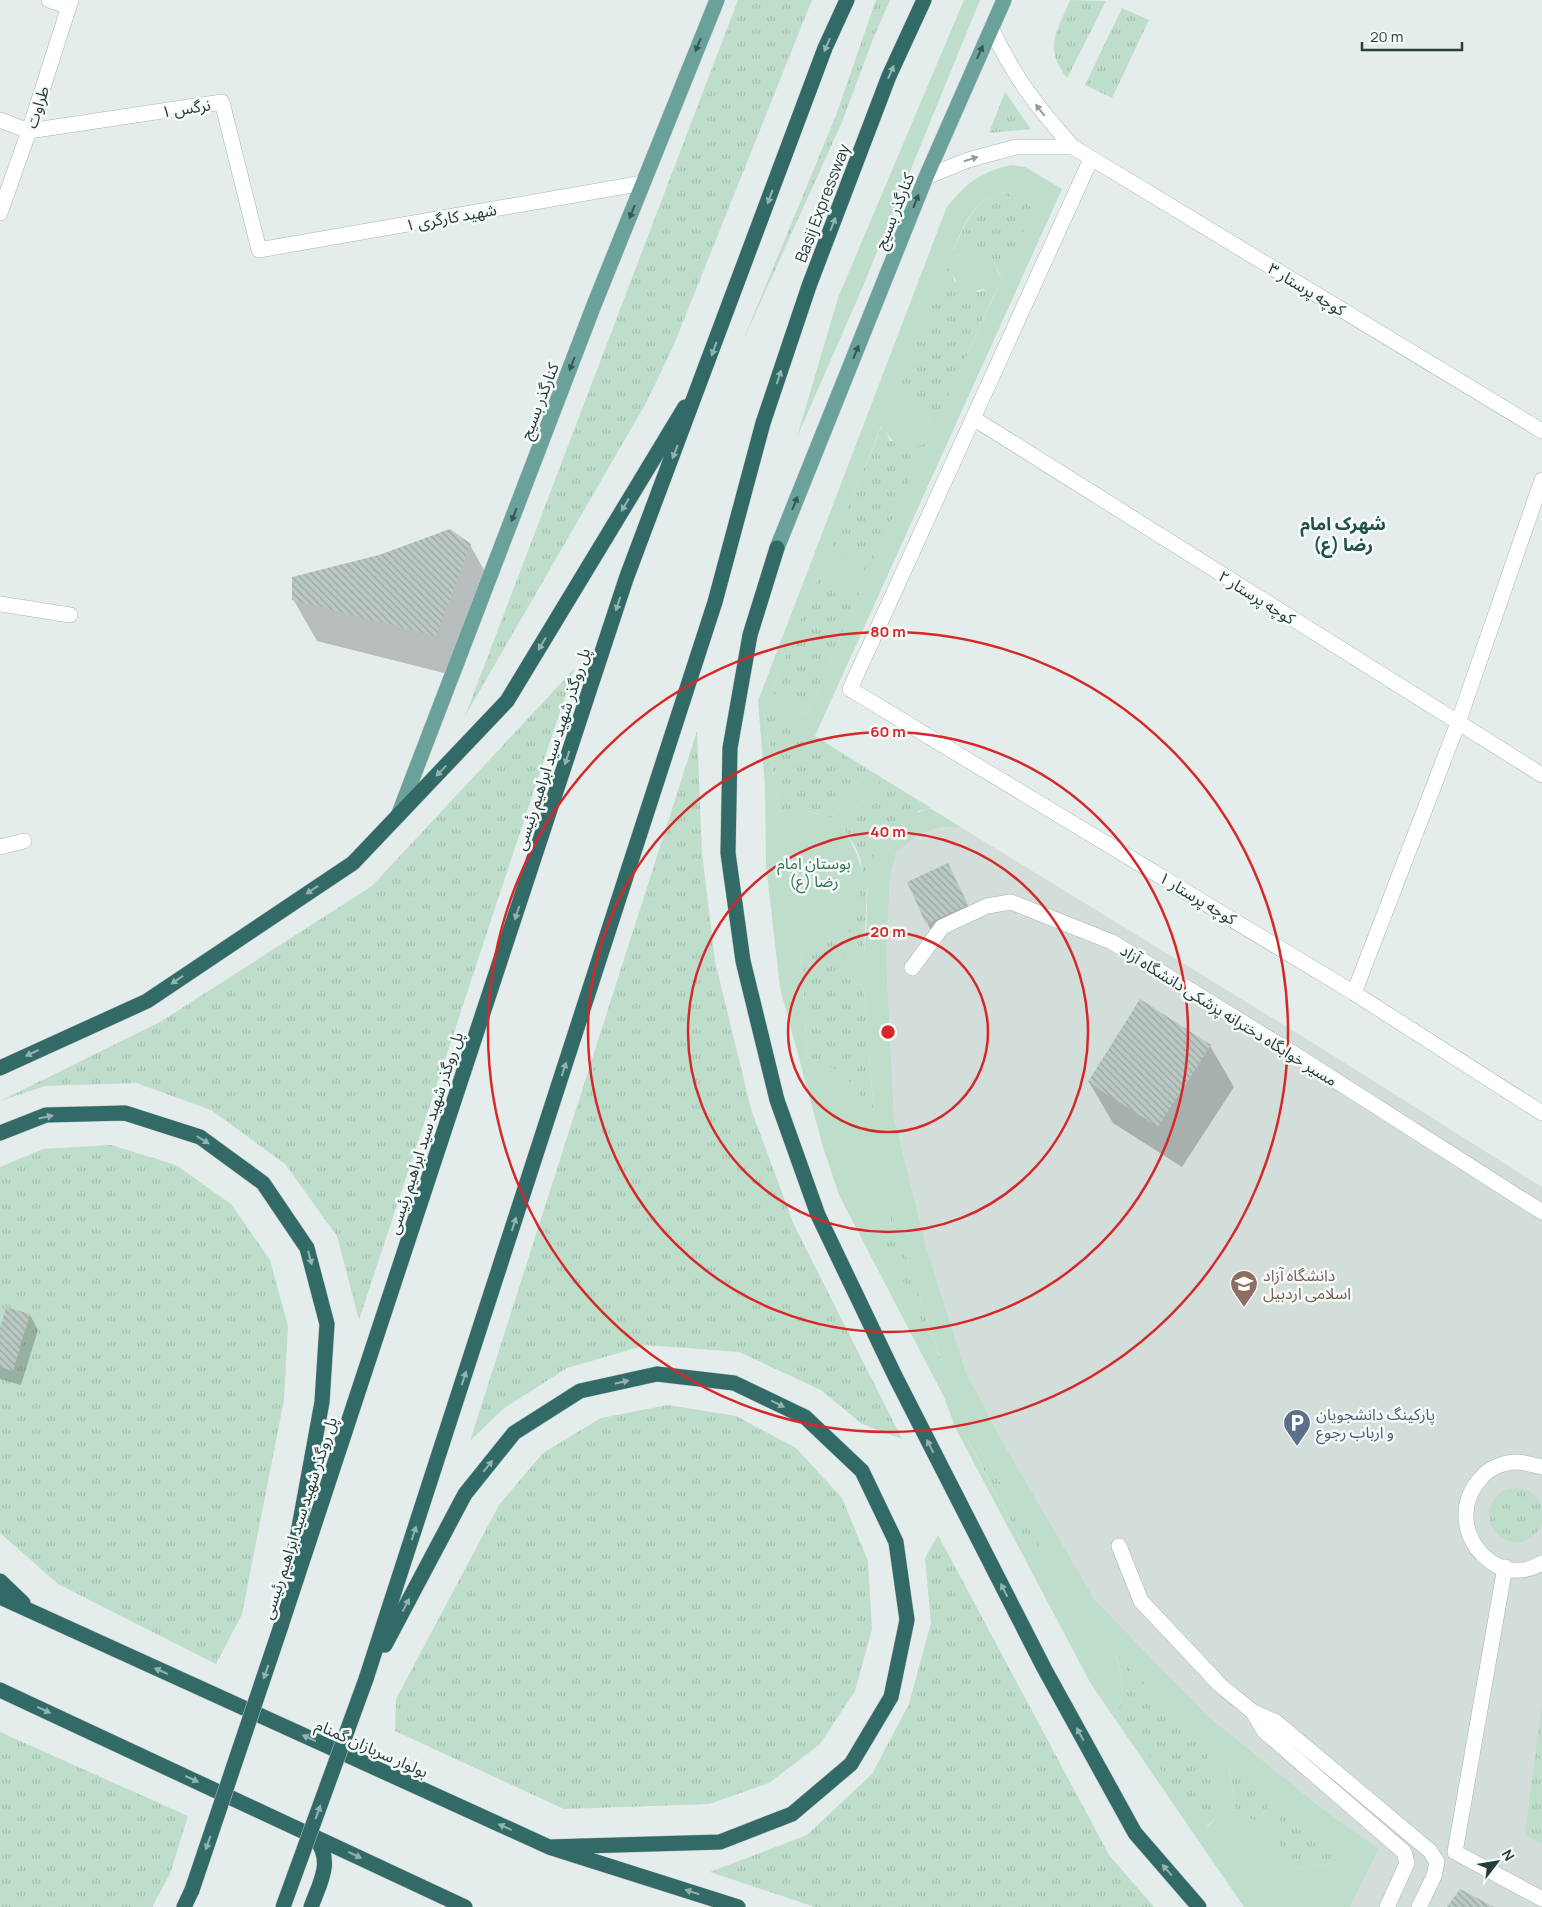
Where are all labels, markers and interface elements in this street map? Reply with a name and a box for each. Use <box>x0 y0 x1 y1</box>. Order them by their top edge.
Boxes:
scale bar <box>1362 20 1462 52</box>
text: 20 m <box>1370 26 1403 47</box>
one-way arrow <box>694 38 702 52</box>
one-way arrow <box>823 38 831 53</box>
one-way arrow <box>976 45 984 59</box>
one-way arrow <box>888 65 896 79</box>
street label: طراوت <box>20 83 54 131</box>
street label: نرگس ۱ <box>160 93 212 123</box>
one-way arrow <box>1035 104 1046 117</box>
street label: Basij Expressway <box>789 140 855 265</box>
one-way arrow <box>964 155 979 163</box>
street label: کنارگذر بسیج <box>869 169 921 253</box>
one-way arrow <box>766 190 774 205</box>
one-way arrow <box>913 194 920 209</box>
street label: شهید کارگری ۱ <box>404 198 498 236</box>
one-way arrow <box>627 205 635 220</box>
one-way arrow <box>829 216 837 231</box>
street label: کوچه پرستار ۳ <box>1264 257 1350 321</box>
one-way arrow <box>710 342 718 357</box>
one-way arrow <box>852 345 860 359</box>
one-way arrow <box>568 356 575 371</box>
street label: کنارگذر بسیج <box>514 359 566 443</box>
one-way arrow <box>775 369 783 384</box>
one-way arrow <box>671 444 678 459</box>
one-way arrow <box>791 495 799 510</box>
one-way arrow <box>621 498 630 512</box>
one-way arrow <box>509 508 517 522</box>
district label: شهرک امام رضا (ع) <box>1300 511 1386 558</box>
street label: کوچه پرستار ۲ <box>1214 565 1300 630</box>
one-way arrow <box>614 597 622 612</box>
text: 80 m <box>870 621 906 642</box>
one-way arrow <box>537 638 546 651</box>
street label: پل روگذر شهید سید ابراهیم رئیسی <box>509 645 597 854</box>
text: 60 m <box>870 721 906 742</box>
one-way arrow <box>563 751 571 766</box>
one-way arrow <box>435 764 447 776</box>
text: 40 m <box>870 821 906 842</box>
park label: بوستان امام رضا (ع) <box>777 852 851 894</box>
street label: کوچه پرستار ۱ <box>1155 866 1241 930</box>
one-way arrow <box>306 885 319 895</box>
one-way arrow <box>512 905 520 920</box>
text: 20 m <box>870 921 906 942</box>
street label: مسیر خوابگاه دخترانه پزشکی دانشگاه آزاد <box>1116 939 1342 1091</box>
one-way arrow <box>170 975 184 985</box>
centre of rings <box>879 1023 897 1041</box>
street label: پل روگذر شهید سید ابراهیم رئیسی <box>382 1029 470 1238</box>
one-way arrow <box>25 1050 39 1058</box>
one-way arrow <box>560 1061 568 1076</box>
one-way arrow <box>38 1113 53 1121</box>
one-way arrow <box>197 1135 210 1145</box>
one-way arrow <box>511 1216 518 1231</box>
one-way arrow <box>306 1251 314 1266</box>
place label: دانشگاه آزاد اسلامی اردبیل <box>1263 1264 1351 1304</box>
school or university icon: دانشگاه آزاد اسلامی اردبیل <box>1229 1269 1259 1308</box>
one-way arrow <box>460 1371 468 1386</box>
one-way arrow <box>614 1378 629 1386</box>
one-way arrow <box>771 1400 785 1408</box>
place label: پارکینگ دانشجویان و ارباب رجوع <box>1316 1403 1435 1445</box>
parking icon: پارکینگ دانشجویان و ارباب رجوع <box>1282 1408 1312 1447</box>
street label: پل روگذر شهید سید ابراهیم رئیسی <box>256 1414 344 1623</box>
one-way arrow <box>926 1438 934 1453</box>
one-way arrow <box>482 1459 493 1472</box>
one-way arrow <box>410 1525 418 1540</box>
one-way arrow <box>1000 1583 1008 1598</box>
one-way arrow <box>401 1598 410 1612</box>
one-way arrow <box>262 1665 269 1680</box>
one-way arrow <box>154 1667 168 1675</box>
one-way arrow <box>37 1707 51 1715</box>
street label: بولوار سربازان گمنام <box>311 1713 432 1784</box>
one-way arrow <box>1076 1727 1084 1741</box>
one-way arrow <box>302 1734 316 1742</box>
one-way arrow <box>185 1775 199 1783</box>
one-way arrow <box>314 1804 322 1819</box>
one-way arrow <box>498 1823 512 1831</box>
one-way arrow <box>204 1836 212 1851</box>
north arrow <box>1472 1837 1522 1887</box>
text: N <box>1498 1846 1519 1864</box>
one-way arrow <box>348 1851 362 1859</box>
one-way arrow <box>1161 1865 1173 1877</box>
one-way arrow <box>684 1888 699 1896</box>

